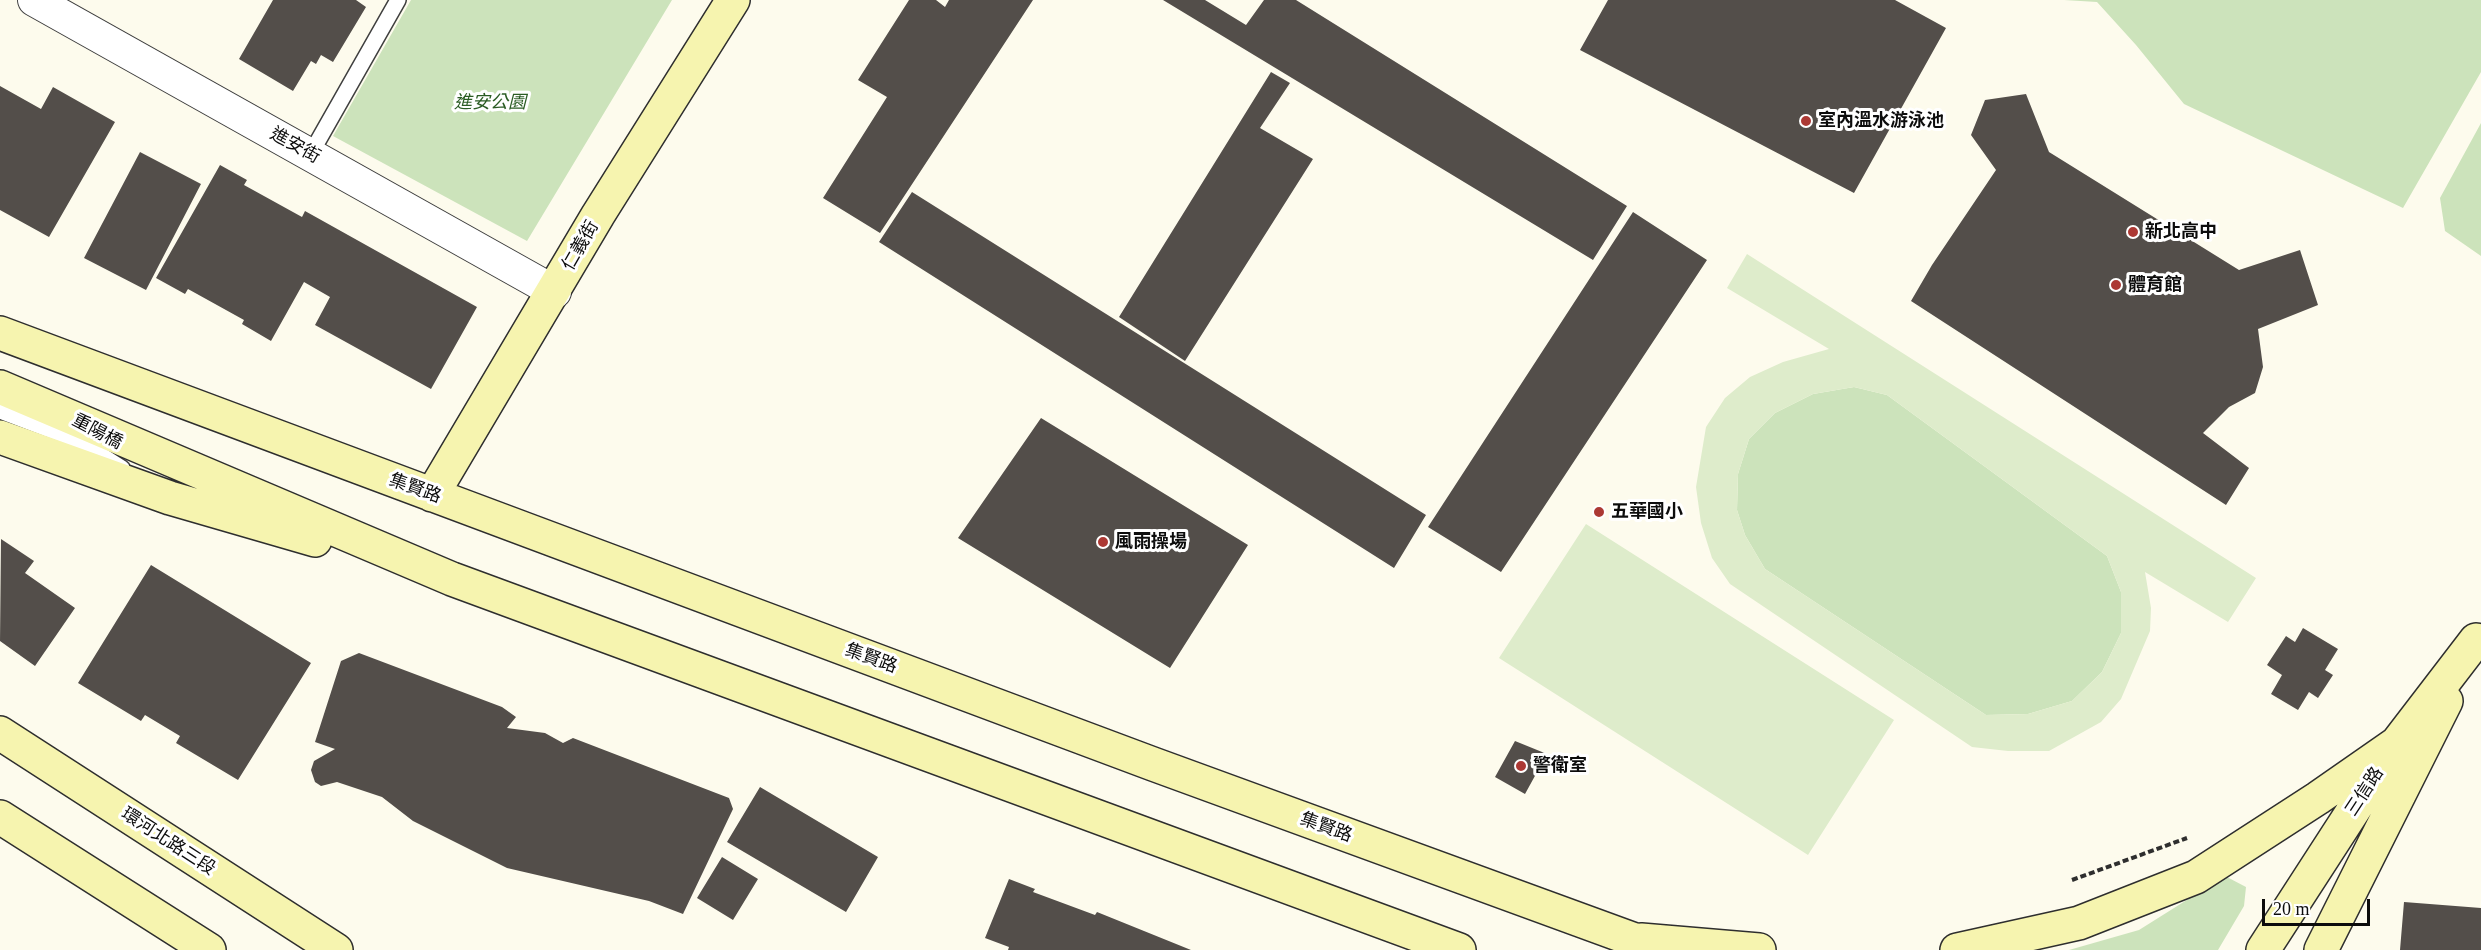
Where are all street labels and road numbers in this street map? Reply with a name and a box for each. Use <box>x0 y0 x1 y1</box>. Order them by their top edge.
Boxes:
street label: 進安街 <box>266 123 324 169</box>
street label: 仁義街 <box>558 217 604 275</box>
street label: 重陽橋 <box>68 410 126 454</box>
street label: 集賢路 <box>386 470 444 508</box>
street label: 集賢路 <box>842 640 900 678</box>
street label: 三信路 <box>2341 763 2389 821</box>
street label: 環河北路三段 <box>117 804 219 880</box>
street label: 集賢路 <box>1297 809 1355 847</box>

